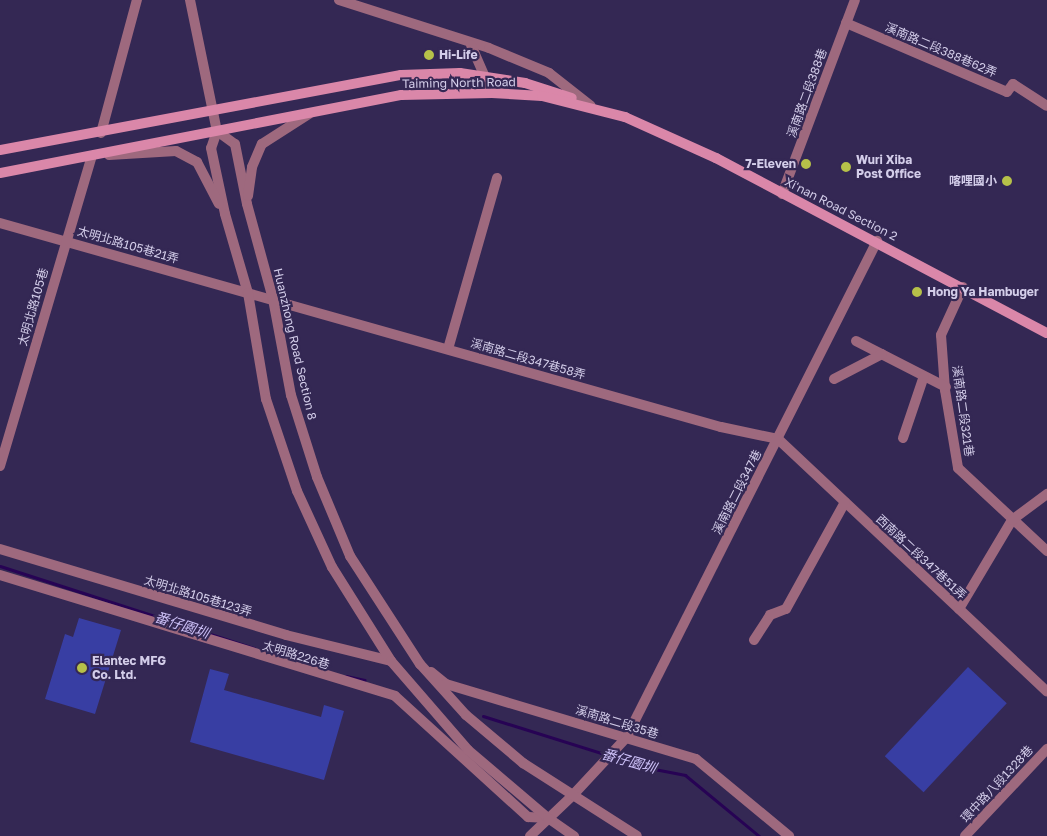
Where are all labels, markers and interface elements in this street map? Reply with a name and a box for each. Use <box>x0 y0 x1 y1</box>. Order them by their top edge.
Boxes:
street label: 溪南路二段388巷62弄 <box>883 20 999 80</box>
street label: 溪南路二段388巷 <box>784 47 830 139</box>
place label: Hi-Life <box>439 48 477 62</box>
marker: Hi-Life <box>423 49 435 61</box>
street label: Taiming North Road <box>402 75 516 91</box>
place label: Wuri Xiba Post Office <box>856 153 921 181</box>
place label: 7-Eleven <box>745 157 796 171</box>
marker: 7-Eleven <box>800 158 812 170</box>
marker: Wuri Xiba Post Office <box>840 161 852 173</box>
street label: Xi'nan Road Section 2 <box>782 174 900 244</box>
place label: 喀哩國小 <box>949 174 997 188</box>
marker: 喀哩國小 <box>1001 175 1013 187</box>
street label: 太明北路105巷21弄 <box>76 224 180 266</box>
street label: 太明北路105巷 <box>15 266 51 348</box>
street label: Huanzhong Road Section 8 <box>270 267 320 421</box>
place label: Hong Ya Hambuger <box>927 285 1039 299</box>
marker: Hong Ya Hambuger <box>911 286 923 298</box>
street label: 溪南路二段347巷58弄 <box>469 336 587 382</box>
street label: 溪南路二段321巷 <box>949 365 977 457</box>
street label: 溪南路二段347巷 <box>710 447 764 537</box>
street label: 西南路二段347巷51弄 <box>873 512 969 602</box>
street label: 太明北路105巷123弄 <box>142 573 254 619</box>
water label: 番仔園圳 <box>153 608 211 642</box>
street label: 太明路226巷 <box>261 638 331 672</box>
place label: Elantec MFG Co. Ltd. <box>92 654 166 682</box>
marker: Elantec MFG Co. Ltd. <box>76 662 88 674</box>
street label: 溪南路二段35巷 <box>574 703 660 741</box>
street label: 環中路八段1328巷 <box>958 743 1036 825</box>
water label: 番仔園圳 <box>600 745 658 777</box>

